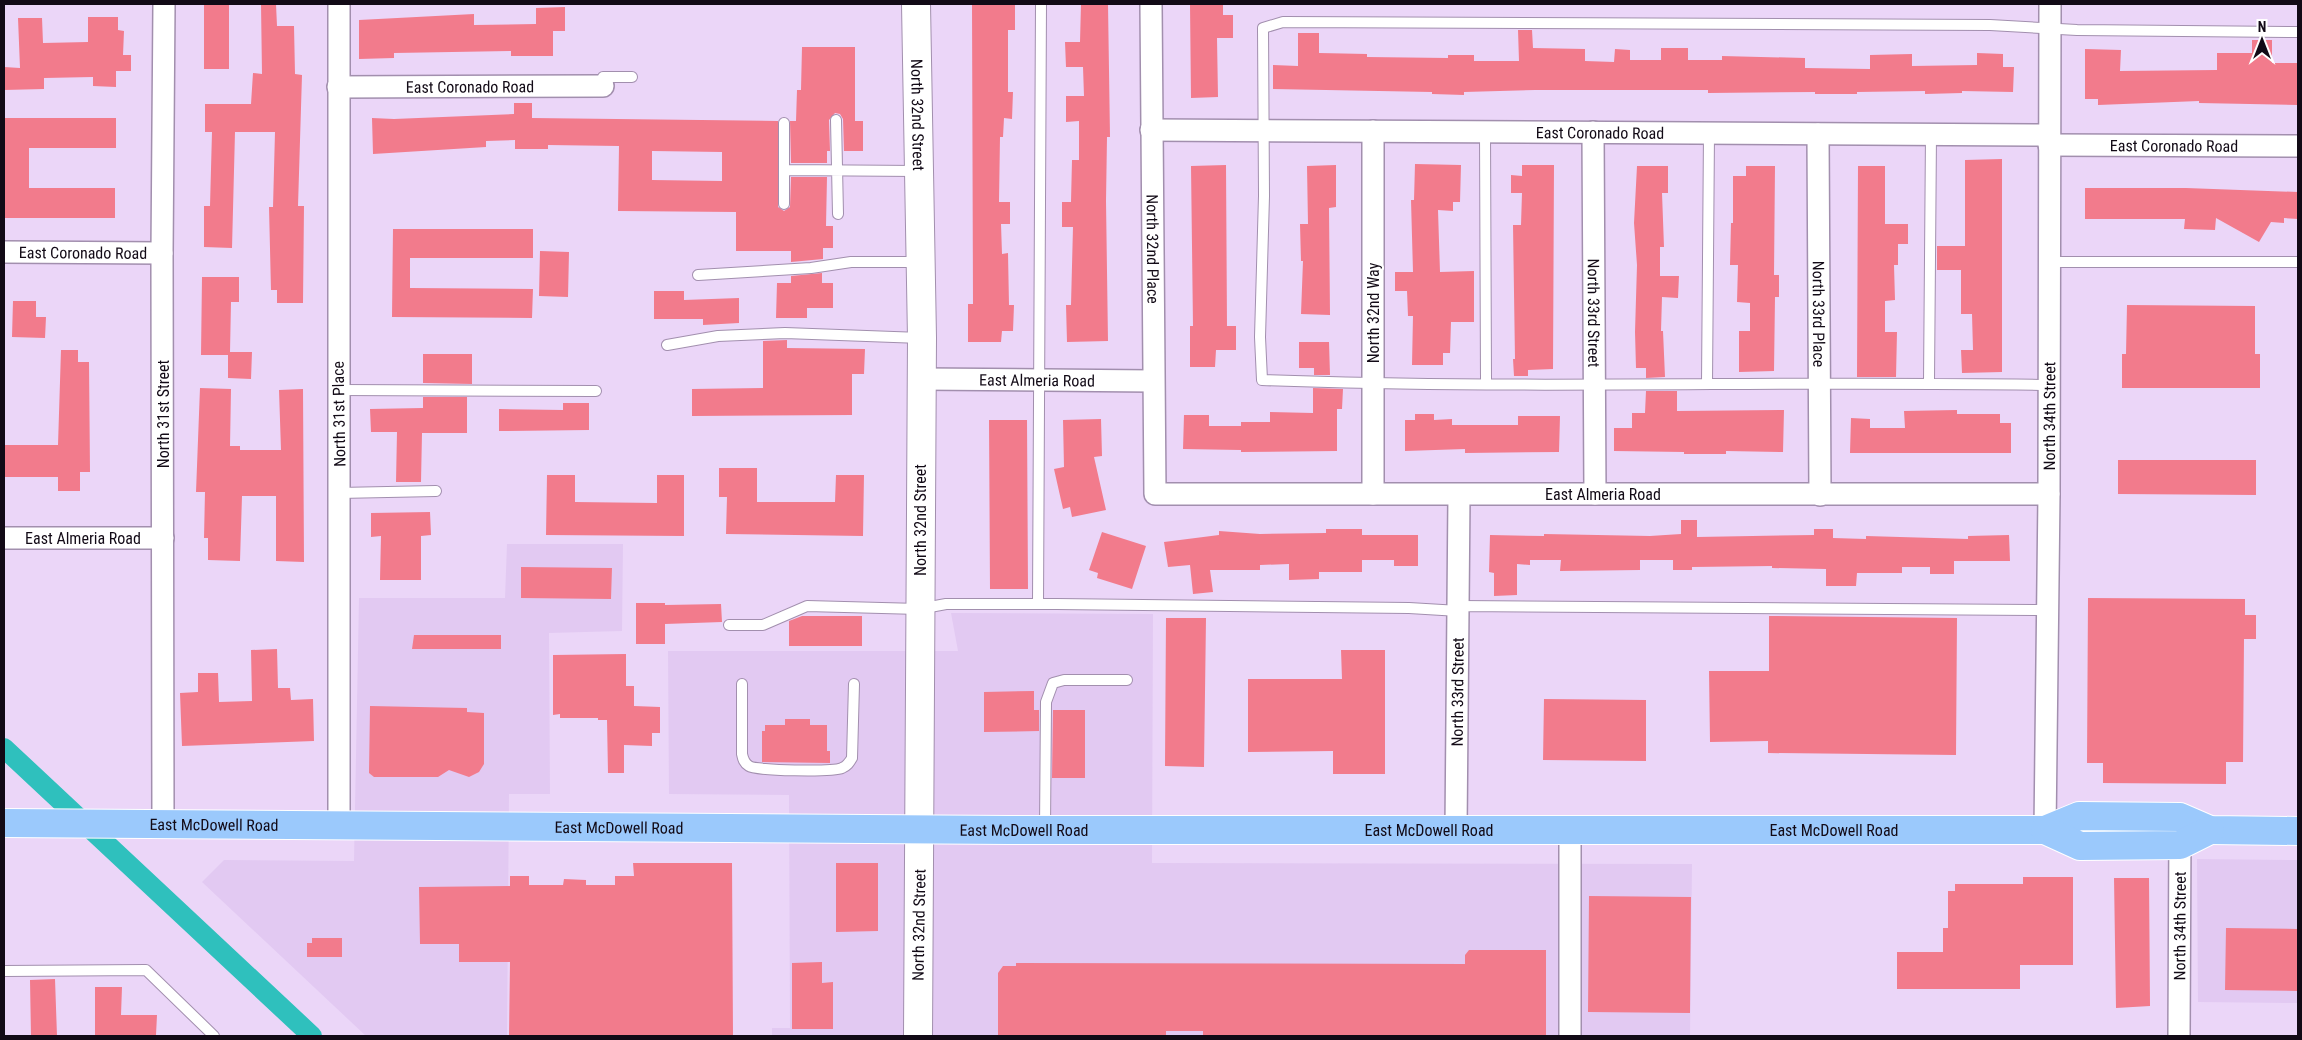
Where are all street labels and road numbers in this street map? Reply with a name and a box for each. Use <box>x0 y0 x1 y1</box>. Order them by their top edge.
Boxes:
street label: North 32nd Street <box>907 59 929 171</box>
street label: East Coronado Road <box>406 77 534 96</box>
street label: East Coronado Road <box>1536 123 1664 142</box>
street label: East Coronado Road <box>2110 136 2238 155</box>
street label: North 32nd Place <box>1143 194 1163 304</box>
street label: East Coronado Road <box>19 243 147 262</box>
street label: North 33rd Street <box>1584 258 1604 368</box>
street label: North 33rd Place <box>1809 261 1829 367</box>
street label: North 32nd Way <box>1364 262 1383 363</box>
street label: North 31st Street <box>154 360 173 468</box>
street label: North 31st Place <box>329 361 349 467</box>
street label: North 34th Street <box>2040 361 2059 470</box>
street label: East Almeria Road <box>979 370 1095 390</box>
street label: North 32nd Street <box>911 464 930 576</box>
street label: East Almeria Road <box>1545 485 1661 504</box>
street label: East Almeria Road <box>25 529 141 548</box>
street label: North 33rd Street <box>1447 637 1467 747</box>
street label: East McDowell Road <box>149 815 279 834</box>
street label: East McDowell Road <box>554 817 684 837</box>
street label: East McDowell Road <box>959 820 1088 840</box>
street label: East McDowell Road <box>1364 821 1493 840</box>
street label: East McDowell Road <box>1769 821 1898 840</box>
street label: North 32nd Street <box>909 869 929 981</box>
street label: North 34th Street <box>2170 871 2189 980</box>

